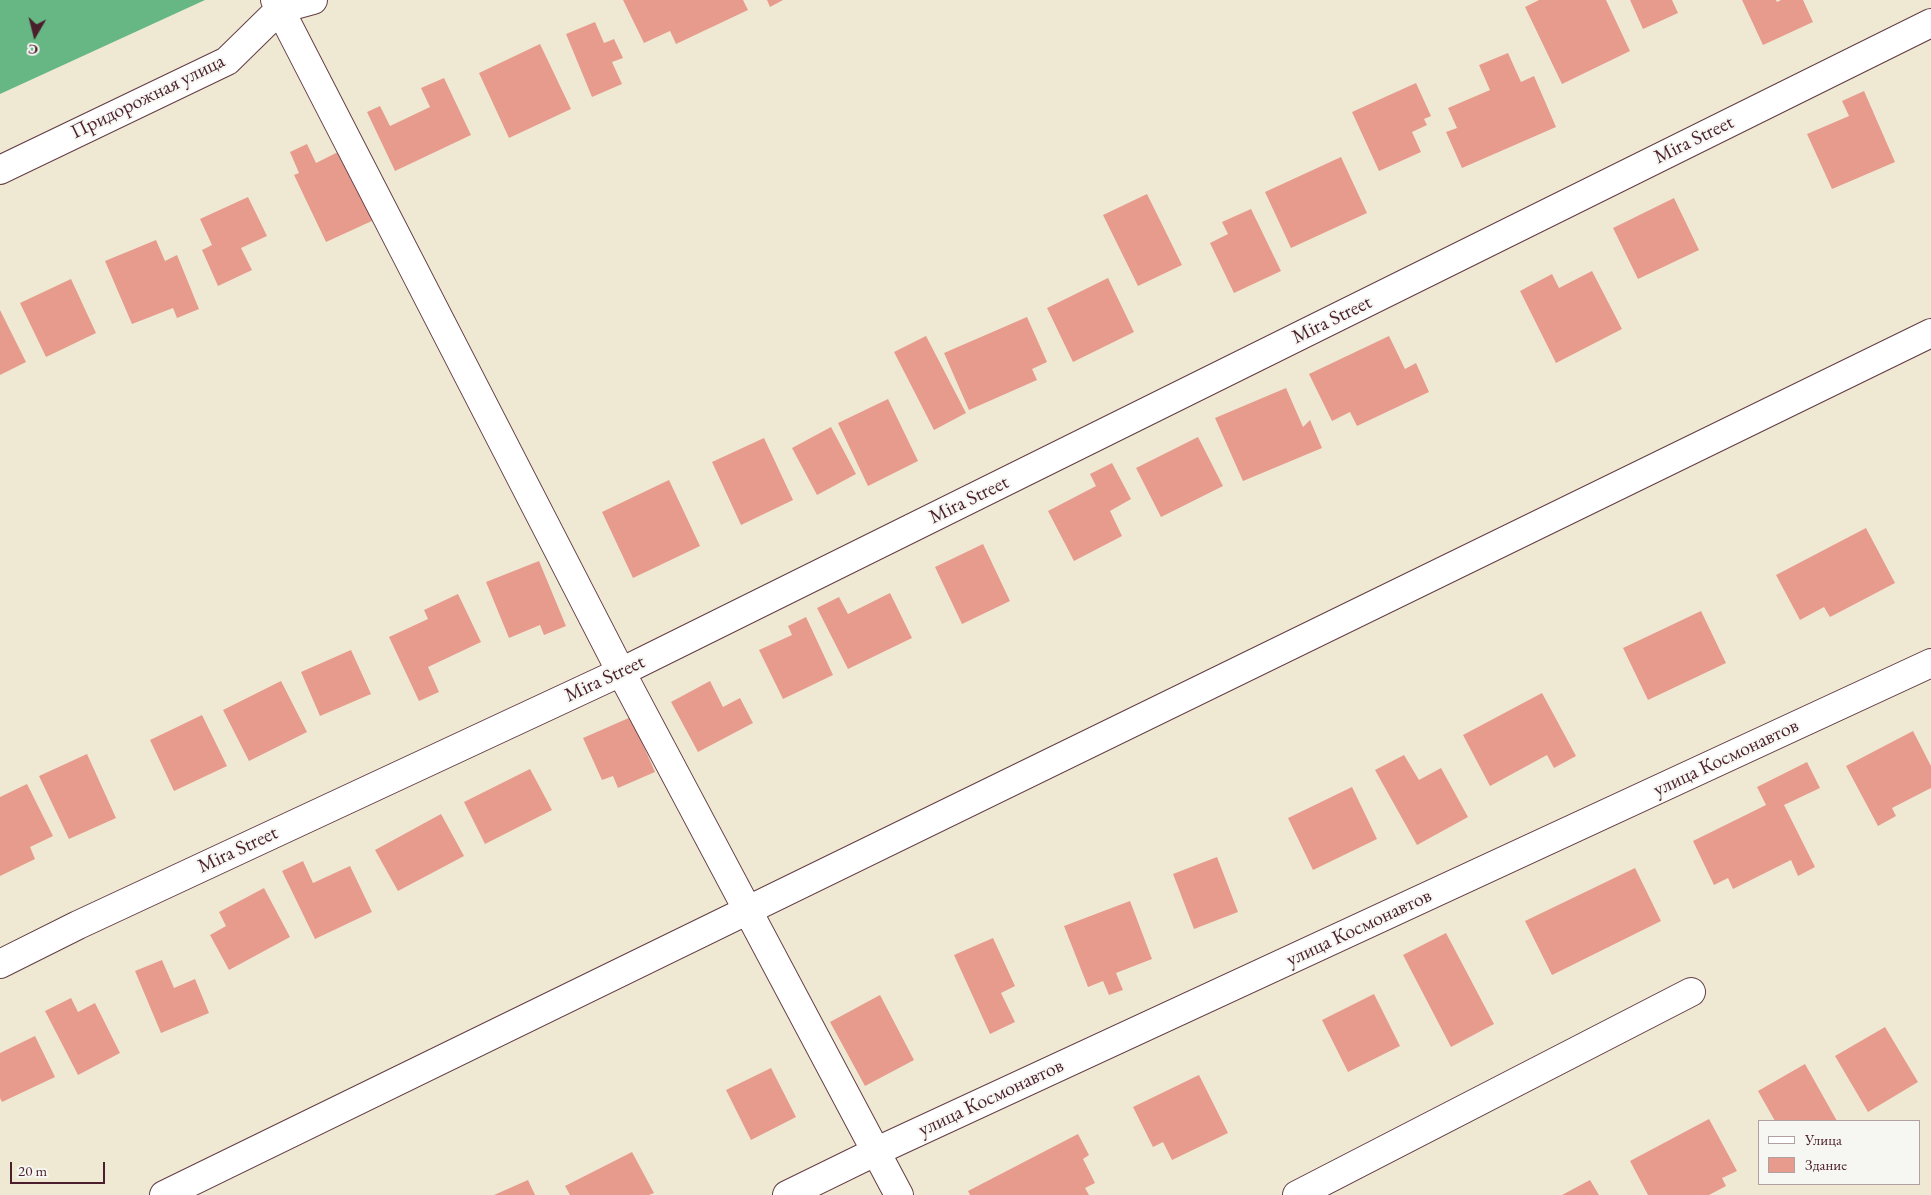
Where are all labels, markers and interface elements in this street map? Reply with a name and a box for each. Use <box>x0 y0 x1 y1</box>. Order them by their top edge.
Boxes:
north arrow <box>10 10 60 60</box>
text: С <box>27 40 39 59</box>
street label: Придорожная улица <box>67 49 229 145</box>
street label: Mira Street <box>1650 110 1738 170</box>
street label: Mira Street <box>1288 290 1376 350</box>
street label: Mira Street <box>925 470 1013 530</box>
street label: Mira Street <box>561 650 649 708</box>
street label: улица Космонавтов <box>1650 714 1802 802</box>
street label: Mira Street <box>194 821 282 879</box>
street label: улица Космонавтов <box>1283 884 1435 972</box>
street label: улица Космонавтов <box>915 1054 1067 1142</box>
legend <box>1758 1120 1921 1185</box>
text: Улица <box>1805 1130 1842 1149</box>
scale bar <box>12 1152 108 1184</box>
text: Здание <box>1805 1155 1847 1174</box>
text: 20 m <box>18 1161 47 1180</box>

